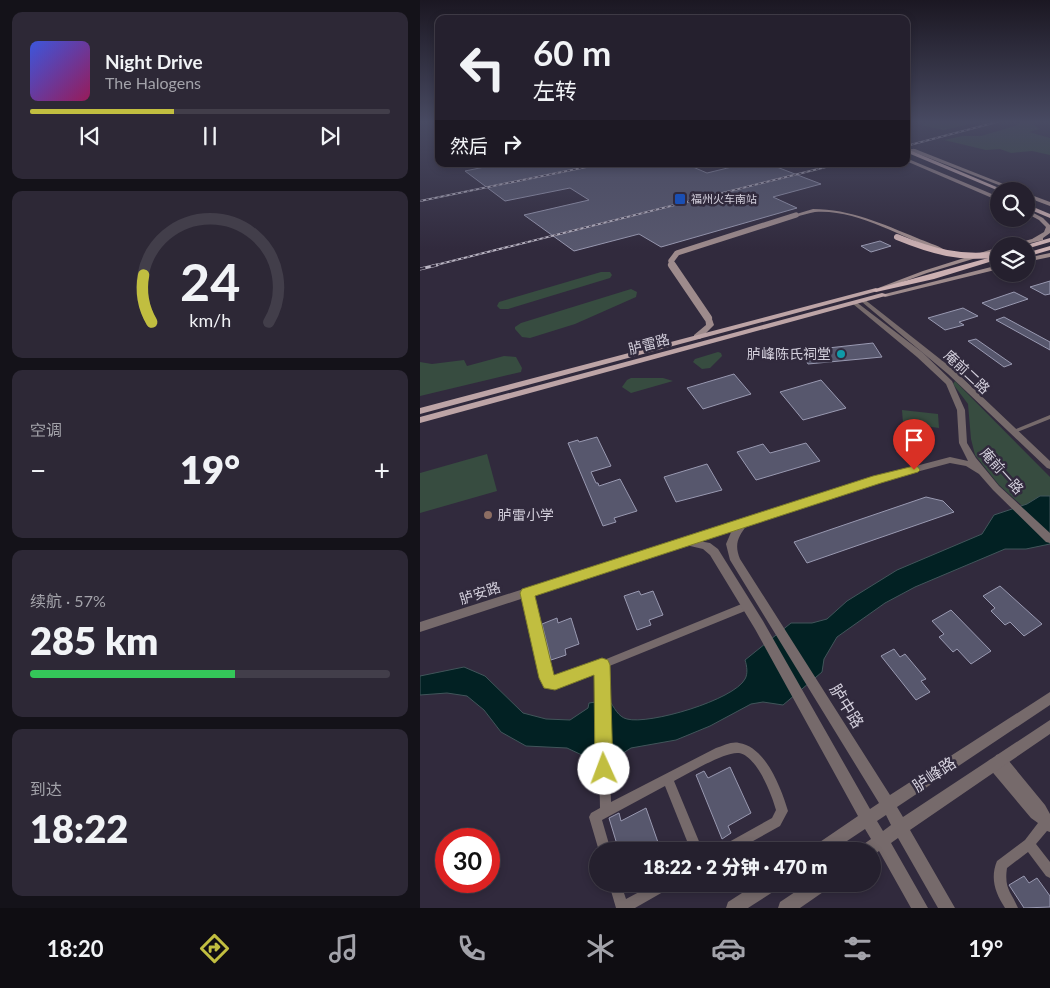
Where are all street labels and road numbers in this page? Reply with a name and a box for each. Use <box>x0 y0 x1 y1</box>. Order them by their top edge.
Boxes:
street label: 胪雷路 <box>626 330 671 357</box>
street label: 庵前二路 <box>941 346 994 397</box>
street label: 庵前一路 <box>977 444 1027 497</box>
street label: 胪安路 <box>457 578 502 607</box>
street label: 胪中路 <box>827 680 868 731</box>
street label: 胪峰路 <box>909 752 959 795</box>

